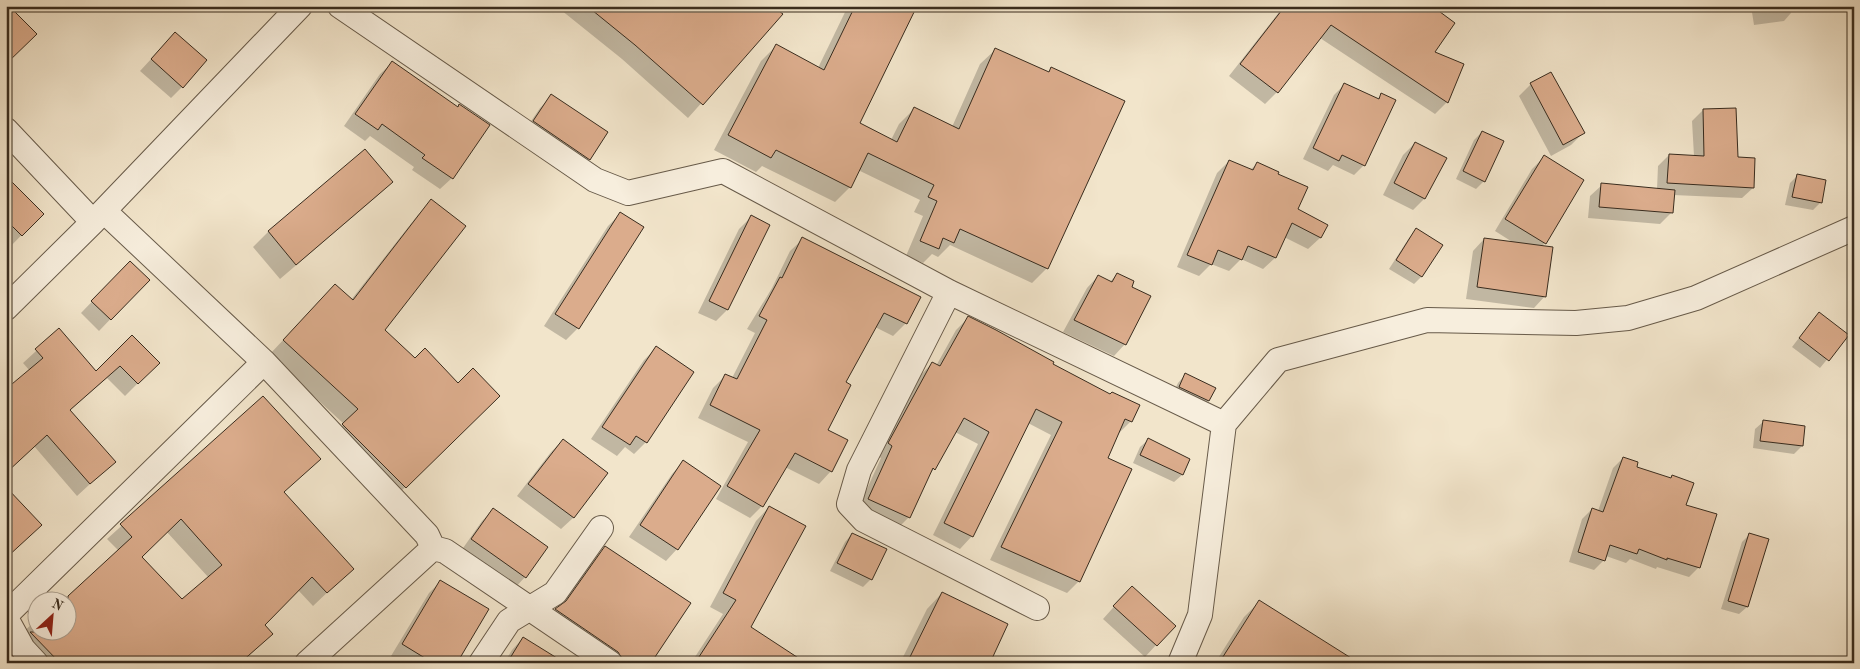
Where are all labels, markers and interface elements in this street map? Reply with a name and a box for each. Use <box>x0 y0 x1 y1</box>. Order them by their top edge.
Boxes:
north arrow <box>28 592 78 642</box>
text: N <box>49 597 65 614</box>

